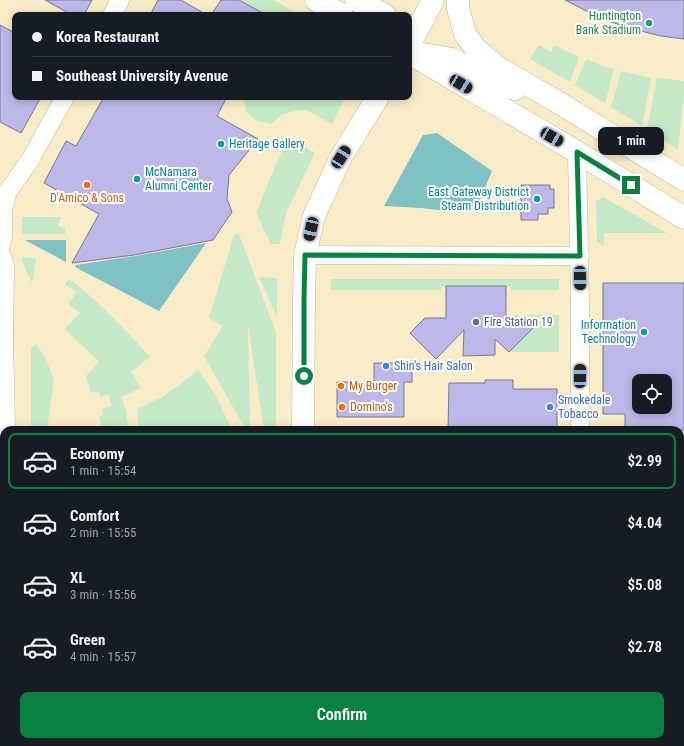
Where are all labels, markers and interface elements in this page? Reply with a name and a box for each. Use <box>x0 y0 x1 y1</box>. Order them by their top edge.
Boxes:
place label: Huntington Bank Stadium <box>576 9 641 37</box>
marker: Huntington Bank Stadium <box>644 18 654 28</box>
text: Korea Restaurant <box>56 28 159 46</box>
text: Southeast University Avenue <box>56 67 228 85</box>
car <box>448 73 474 95</box>
car <box>539 126 565 148</box>
callout: 1 min <box>598 127 664 155</box>
text: 1 min <box>617 133 645 148</box>
place label: Heritage Gallery <box>229 137 305 151</box>
marker: Heritage Gallery <box>216 139 226 149</box>
car <box>330 144 352 170</box>
place label: McNamara Alumni Center <box>145 165 212 193</box>
marker: McNamara Alumni Center <box>132 174 142 184</box>
route end <box>622 176 640 194</box>
marker: D'Amico & Sons <box>82 180 92 190</box>
place label: East Gateway District Steam Distribution <box>428 185 529 213</box>
place label: D'Amico & Sons <box>50 191 124 205</box>
marker: East Gateway District Steam Distribution <box>532 194 542 204</box>
car <box>303 216 319 242</box>
car <box>574 266 586 290</box>
place label: Fire Station 19 <box>484 315 553 329</box>
marker: Fire Station 19 <box>471 317 481 327</box>
place label: Information Technology <box>581 318 636 346</box>
marker: Information Technology <box>639 327 649 337</box>
place label: Shin's Hair Salon <box>394 359 473 373</box>
marker: Shin's Hair Salon <box>381 361 391 371</box>
car <box>574 364 586 388</box>
route start <box>295 367 313 385</box>
map controls <box>632 374 672 414</box>
button: locate <box>632 374 672 414</box>
place label: My Burger <box>349 379 397 393</box>
marker: My Burger <box>336 381 346 391</box>
place label: Smokedale Tobacco <box>558 393 611 421</box>
place label: Domino's <box>350 400 393 414</box>
marker: Domino's <box>337 402 347 412</box>
marker: Smokedale Tobacco <box>545 402 555 412</box>
icon: car <box>22 443 58 479</box>
text: Economy <box>70 445 124 463</box>
text: $2.99 <box>628 452 662 470</box>
text: 1 min · 15:54 <box>70 463 136 478</box>
icon: car <box>22 505 58 541</box>
text: Comfort <box>70 507 119 525</box>
text: $4.04 <box>628 514 662 532</box>
text: 2 min · 15:55 <box>70 525 136 540</box>
icon: car <box>22 567 58 603</box>
text: XL <box>70 569 86 587</box>
text: $5.08 <box>628 576 662 594</box>
text: 3 min · 15:56 <box>70 587 136 602</box>
icon: car <box>22 629 58 665</box>
text: Green <box>70 631 105 649</box>
text: $2.78 <box>628 638 662 656</box>
text: 4 min · 15:57 <box>70 649 136 664</box>
button: Confirm <box>20 692 664 738</box>

